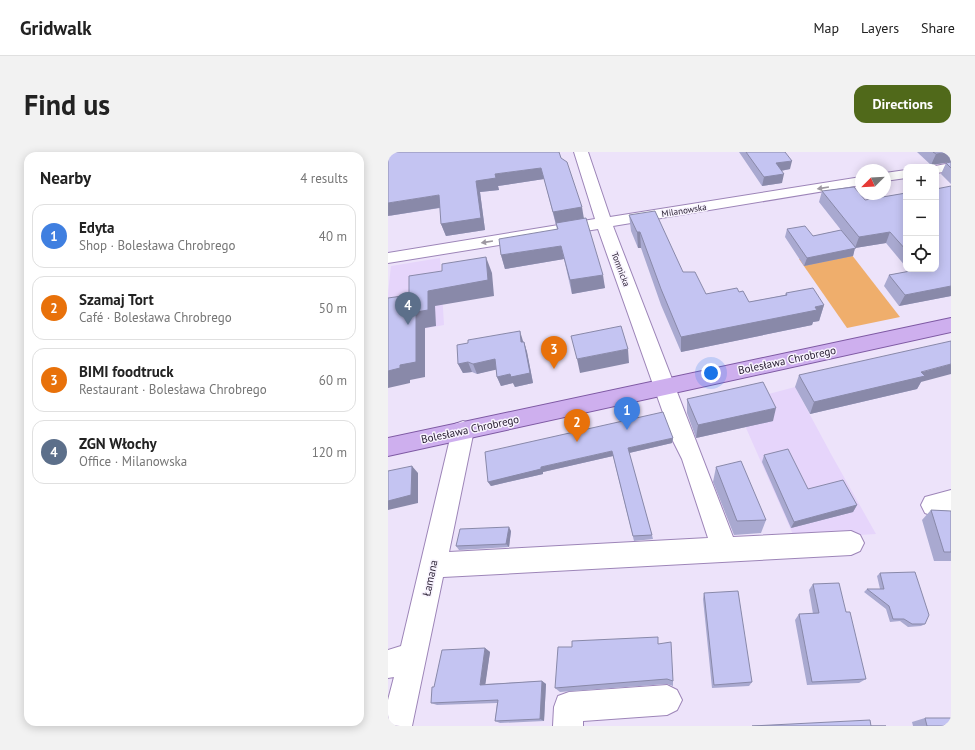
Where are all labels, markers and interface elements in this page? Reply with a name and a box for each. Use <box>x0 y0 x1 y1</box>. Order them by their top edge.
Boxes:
text: Gridwalk <box>20 16 92 40</box>
text: Map <box>813 19 839 37</box>
text: Layers <box>861 19 899 37</box>
text: Share <box>921 19 955 37</box>
button: Directions <box>854 85 951 123</box>
text: Find us <box>24 86 110 123</box>
north arrow <box>855 164 891 200</box>
map controls <box>903 164 939 272</box>
button: + <box>903 164 939 200</box>
text: Nearby <box>40 167 91 189</box>
text: 4 results <box>300 170 348 187</box>
one-way arrow <box>816 185 829 191</box>
button: − <box>903 200 939 236</box>
street label: Milanowska <box>661 201 707 219</box>
text: Edyta <box>79 218 115 237</box>
text: 1 <box>50 228 58 245</box>
text: 40 m <box>319 228 347 245</box>
button: locate <box>903 236 939 272</box>
text: Shop · Bolesława Chrobrego <box>79 237 235 254</box>
one-way arrow <box>481 239 493 245</box>
street label: Tomnicka <box>609 250 633 288</box>
text: Szamaj Tort <box>79 290 154 309</box>
pin: 4 <box>395 292 421 325</box>
text: 2 <box>50 300 58 317</box>
text: 50 m <box>319 300 347 317</box>
text: Café · Bolesława Chrobrego <box>79 309 232 326</box>
pin: 3 <box>541 336 567 369</box>
street label: Bolesława Chrobrego <box>737 343 837 377</box>
text: BIMI foodtruck <box>79 362 174 381</box>
your location <box>701 363 721 383</box>
text: 3 <box>50 372 58 389</box>
text: 60 m <box>319 372 347 389</box>
text: Restaurant · Bolesława Chrobrego <box>79 381 267 398</box>
pin: 1 <box>614 397 640 430</box>
pin: 2 <box>564 409 590 442</box>
street label: Bolesława Chrobrego <box>420 412 520 446</box>
text: ZGN Włochy <box>79 434 157 453</box>
text: 4 <box>50 444 58 461</box>
text: 120 m <box>312 444 347 461</box>
text: Office · Milanowska <box>79 453 187 470</box>
street label: Łamana <box>419 559 441 597</box>

